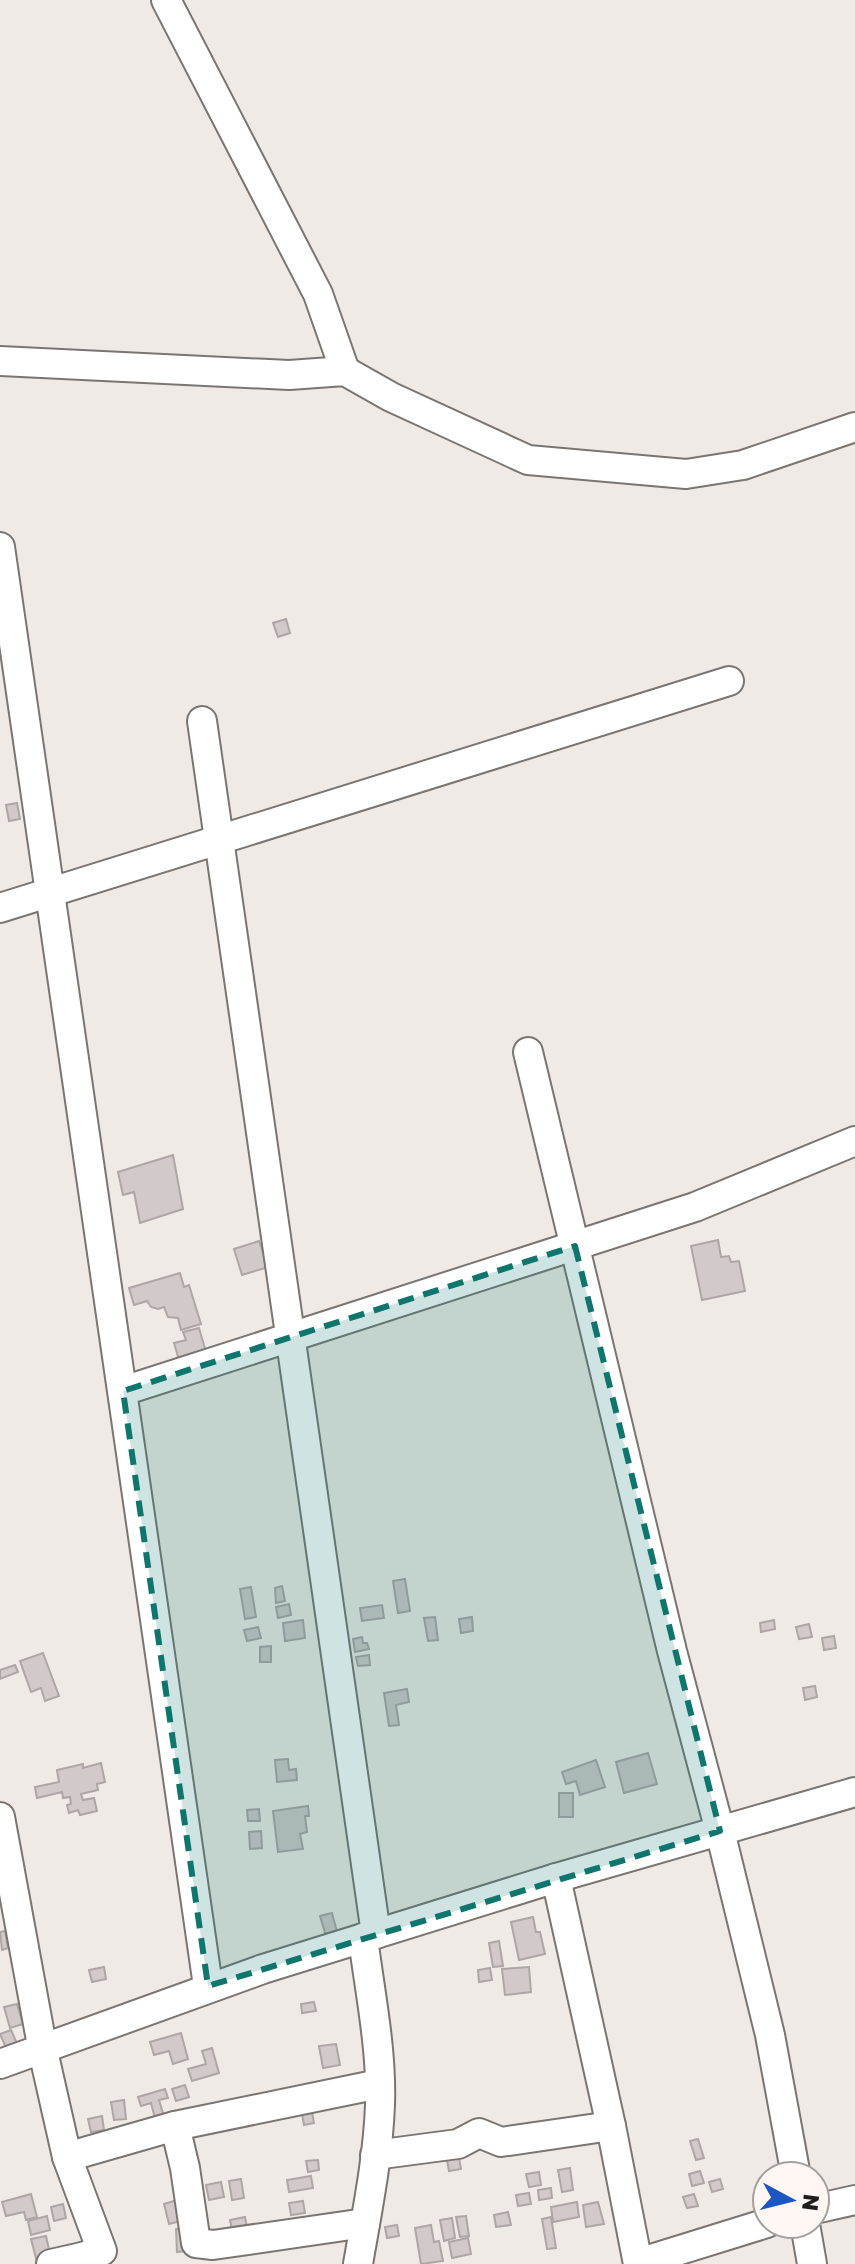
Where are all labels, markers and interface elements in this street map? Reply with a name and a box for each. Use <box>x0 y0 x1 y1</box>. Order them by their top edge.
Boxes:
north arrow <box>751 2160 831 2240</box>
text: N <box>797 2193 826 2212</box>

